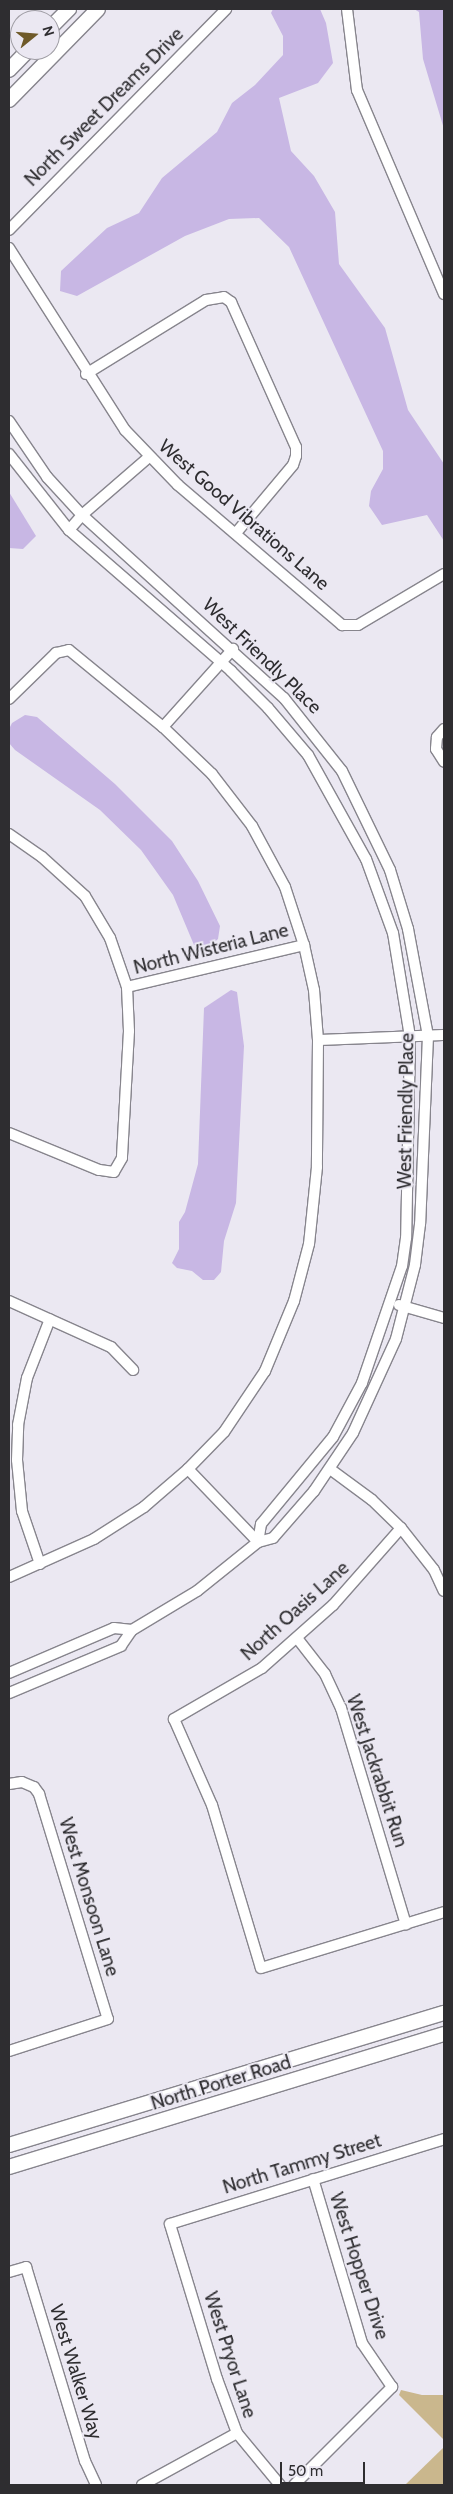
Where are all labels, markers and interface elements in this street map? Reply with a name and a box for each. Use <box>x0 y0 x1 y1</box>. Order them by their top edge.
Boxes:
north arrow <box>10 10 60 60</box>
street label: North Sweet Dreams Drive <box>20 23 188 191</box>
street label: West Good Vibrations Lane <box>154 435 334 595</box>
street label: West Friendly Place <box>198 594 326 718</box>
street label: North Wisteria Lane <box>131 919 291 979</box>
street label: West Friendly Place <box>393 1033 419 1189</box>
street label: North Oasis Lane <box>236 1557 354 1665</box>
street label: West Jackrabbit Run <box>342 1692 412 1850</box>
street label: West Monsoon Lane <box>54 1815 124 1979</box>
street label: North Porter Road <box>148 2051 294 2115</box>
street label: North Tammy Street <box>220 2129 384 2199</box>
street label: West Hopper Drive <box>325 2190 393 2342</box>
street label: West Pryor Lane <box>199 2289 261 2421</box>
street label: West Walker Way <box>45 2302 107 2442</box>
scale bar <box>283 2452 368 2484</box>
text: 50 m <box>288 2462 323 2480</box>

